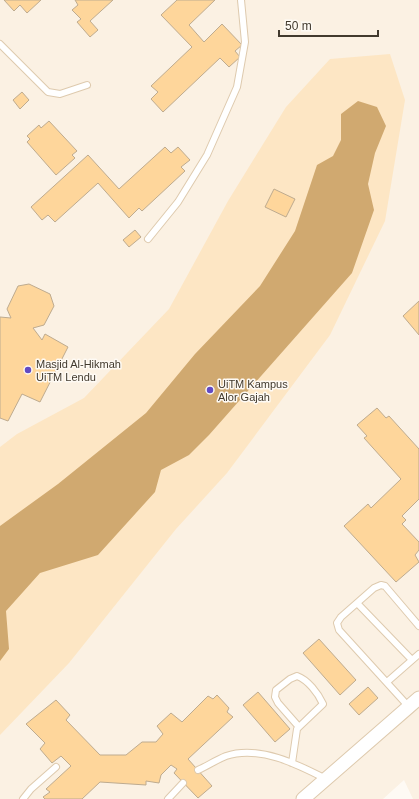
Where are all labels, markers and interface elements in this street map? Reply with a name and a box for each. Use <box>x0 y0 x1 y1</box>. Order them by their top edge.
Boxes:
scale bar <box>279 12 378 38</box>
text: 50 m <box>285 19 312 33</box>
place label: Masjid Al-Hikmah UiTM Lendu <box>36 358 121 383</box>
marker: Masjid Al-Hikmah UiTM Lendu <box>23 365 33 375</box>
place label: UiTM Kampus Alor Gajah <box>218 378 288 403</box>
marker: UiTM Kampus Alor Gajah <box>205 385 215 395</box>

